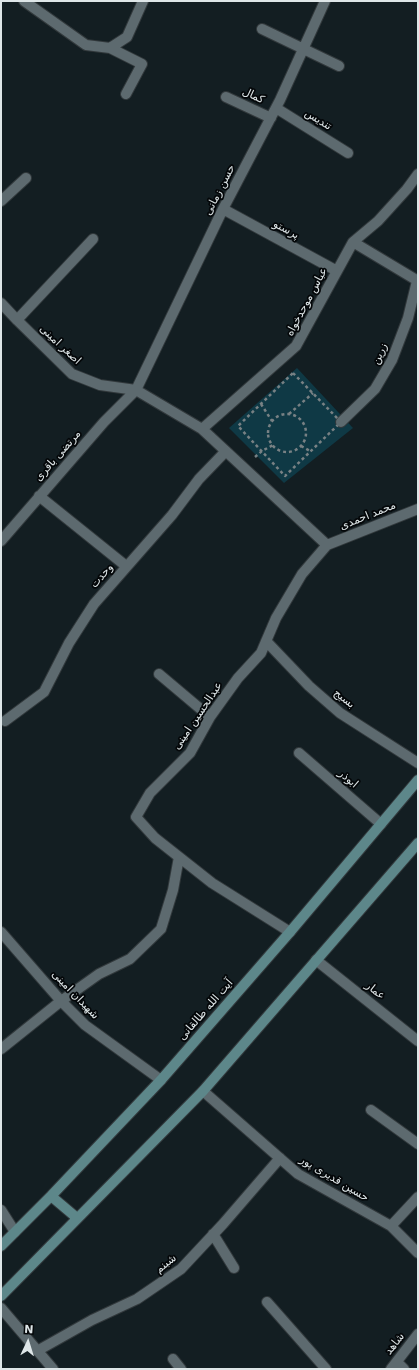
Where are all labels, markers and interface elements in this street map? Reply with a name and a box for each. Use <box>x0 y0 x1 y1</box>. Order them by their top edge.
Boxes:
street label: کمال <box>240 85 266 107</box>
street label: تندیس <box>302 107 334 133</box>
street label: حسن زمانی <box>202 162 238 218</box>
street label: پرستو <box>271 218 301 242</box>
street label: عباس موحدخواه <box>283 266 331 338</box>
street label: اصغر امینی <box>36 322 84 368</box>
street label: زرین <box>369 341 391 367</box>
street label: مرتضی باقری <box>32 428 84 484</box>
street label: محمد احمدی <box>338 499 398 533</box>
street label: وحدت <box>88 561 116 591</box>
street label: عبدالحسین امینی <box>170 680 226 752</box>
street label: بسیج <box>331 687 357 711</box>
street label: ابوذر <box>335 767 361 791</box>
street label: شهیدان امینی <box>48 968 102 1022</box>
street label: آیت الله طالقانی <box>176 977 236 1043</box>
street label: عمار <box>362 979 388 1003</box>
street label: حسین قدیری پور <box>297 1153 371 1205</box>
street label: شبنم <box>153 1252 179 1276</box>
north arrow <box>8 1322 48 1362</box>
text: N <box>24 1323 34 1336</box>
street label: شاهد <box>382 1330 408 1358</box>

